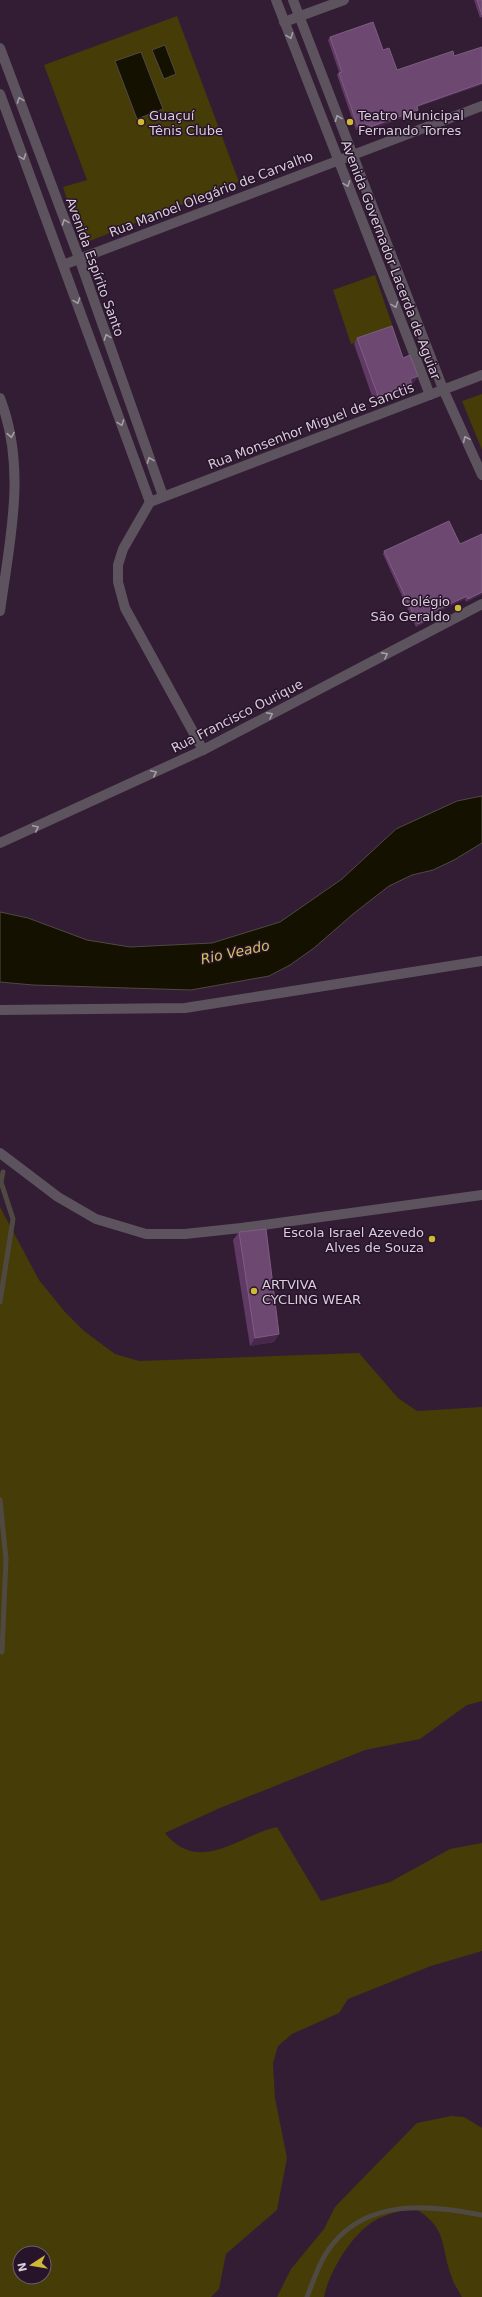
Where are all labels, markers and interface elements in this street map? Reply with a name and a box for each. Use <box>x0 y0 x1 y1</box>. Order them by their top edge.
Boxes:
one-way arrow <box>285 33 293 40</box>
one-way arrow <box>16 97 24 104</box>
place label: Guaçuí Tênis Clube <box>148 108 223 138</box>
place label: Teatro Municipal Fernando Torres <box>357 108 464 138</box>
one-way arrow <box>335 114 343 121</box>
marker: Guaçuí Tênis Clube <box>136 117 146 127</box>
marker: Teatro Municipal Fernando Torres <box>345 117 355 127</box>
street label: Avenida Governador Lacerda de Aguiar <box>338 138 444 382</box>
street label: Rua Manoel Olegário de Carvalho <box>107 148 315 240</box>
one-way arrow <box>19 153 27 160</box>
one-way arrow <box>343 180 351 187</box>
street label: Avenida Espírito Santo <box>63 196 127 338</box>
one-way arrow <box>61 218 70 225</box>
one-way arrow <box>72 298 80 305</box>
one-way arrow <box>390 301 398 308</box>
one-way arrow <box>103 334 111 341</box>
street label: Rua Monsenhor Miguel de Sanctis <box>206 380 416 472</box>
one-way arrow <box>117 420 125 427</box>
one-way arrow <box>6 432 15 438</box>
one-way arrow <box>463 436 471 443</box>
one-way arrow <box>146 456 155 463</box>
place label: Colégio São Geraldo <box>370 594 450 624</box>
marker: Colégio São Geraldo <box>453 603 463 613</box>
one-way arrow <box>381 652 388 659</box>
street label: Rua Francisco Ourique <box>169 676 305 756</box>
one-way arrow <box>266 712 273 720</box>
one-way arrow <box>149 770 157 778</box>
one-way arrow <box>32 825 39 833</box>
water label: Rio Veado <box>199 937 271 967</box>
place label: Escola Israel Azevedo Alves de Souza <box>283 1225 424 1255</box>
marker: Escola Israel Azevedo Alves de Souza <box>427 1234 437 1244</box>
place label: ARTVIVA CYCLING WEAR <box>262 1277 361 1307</box>
marker: ARTVIVA CYCLING WEAR <box>249 1286 259 1296</box>
north arrow <box>12 2245 52 2285</box>
text: N <box>15 2261 30 2273</box>

